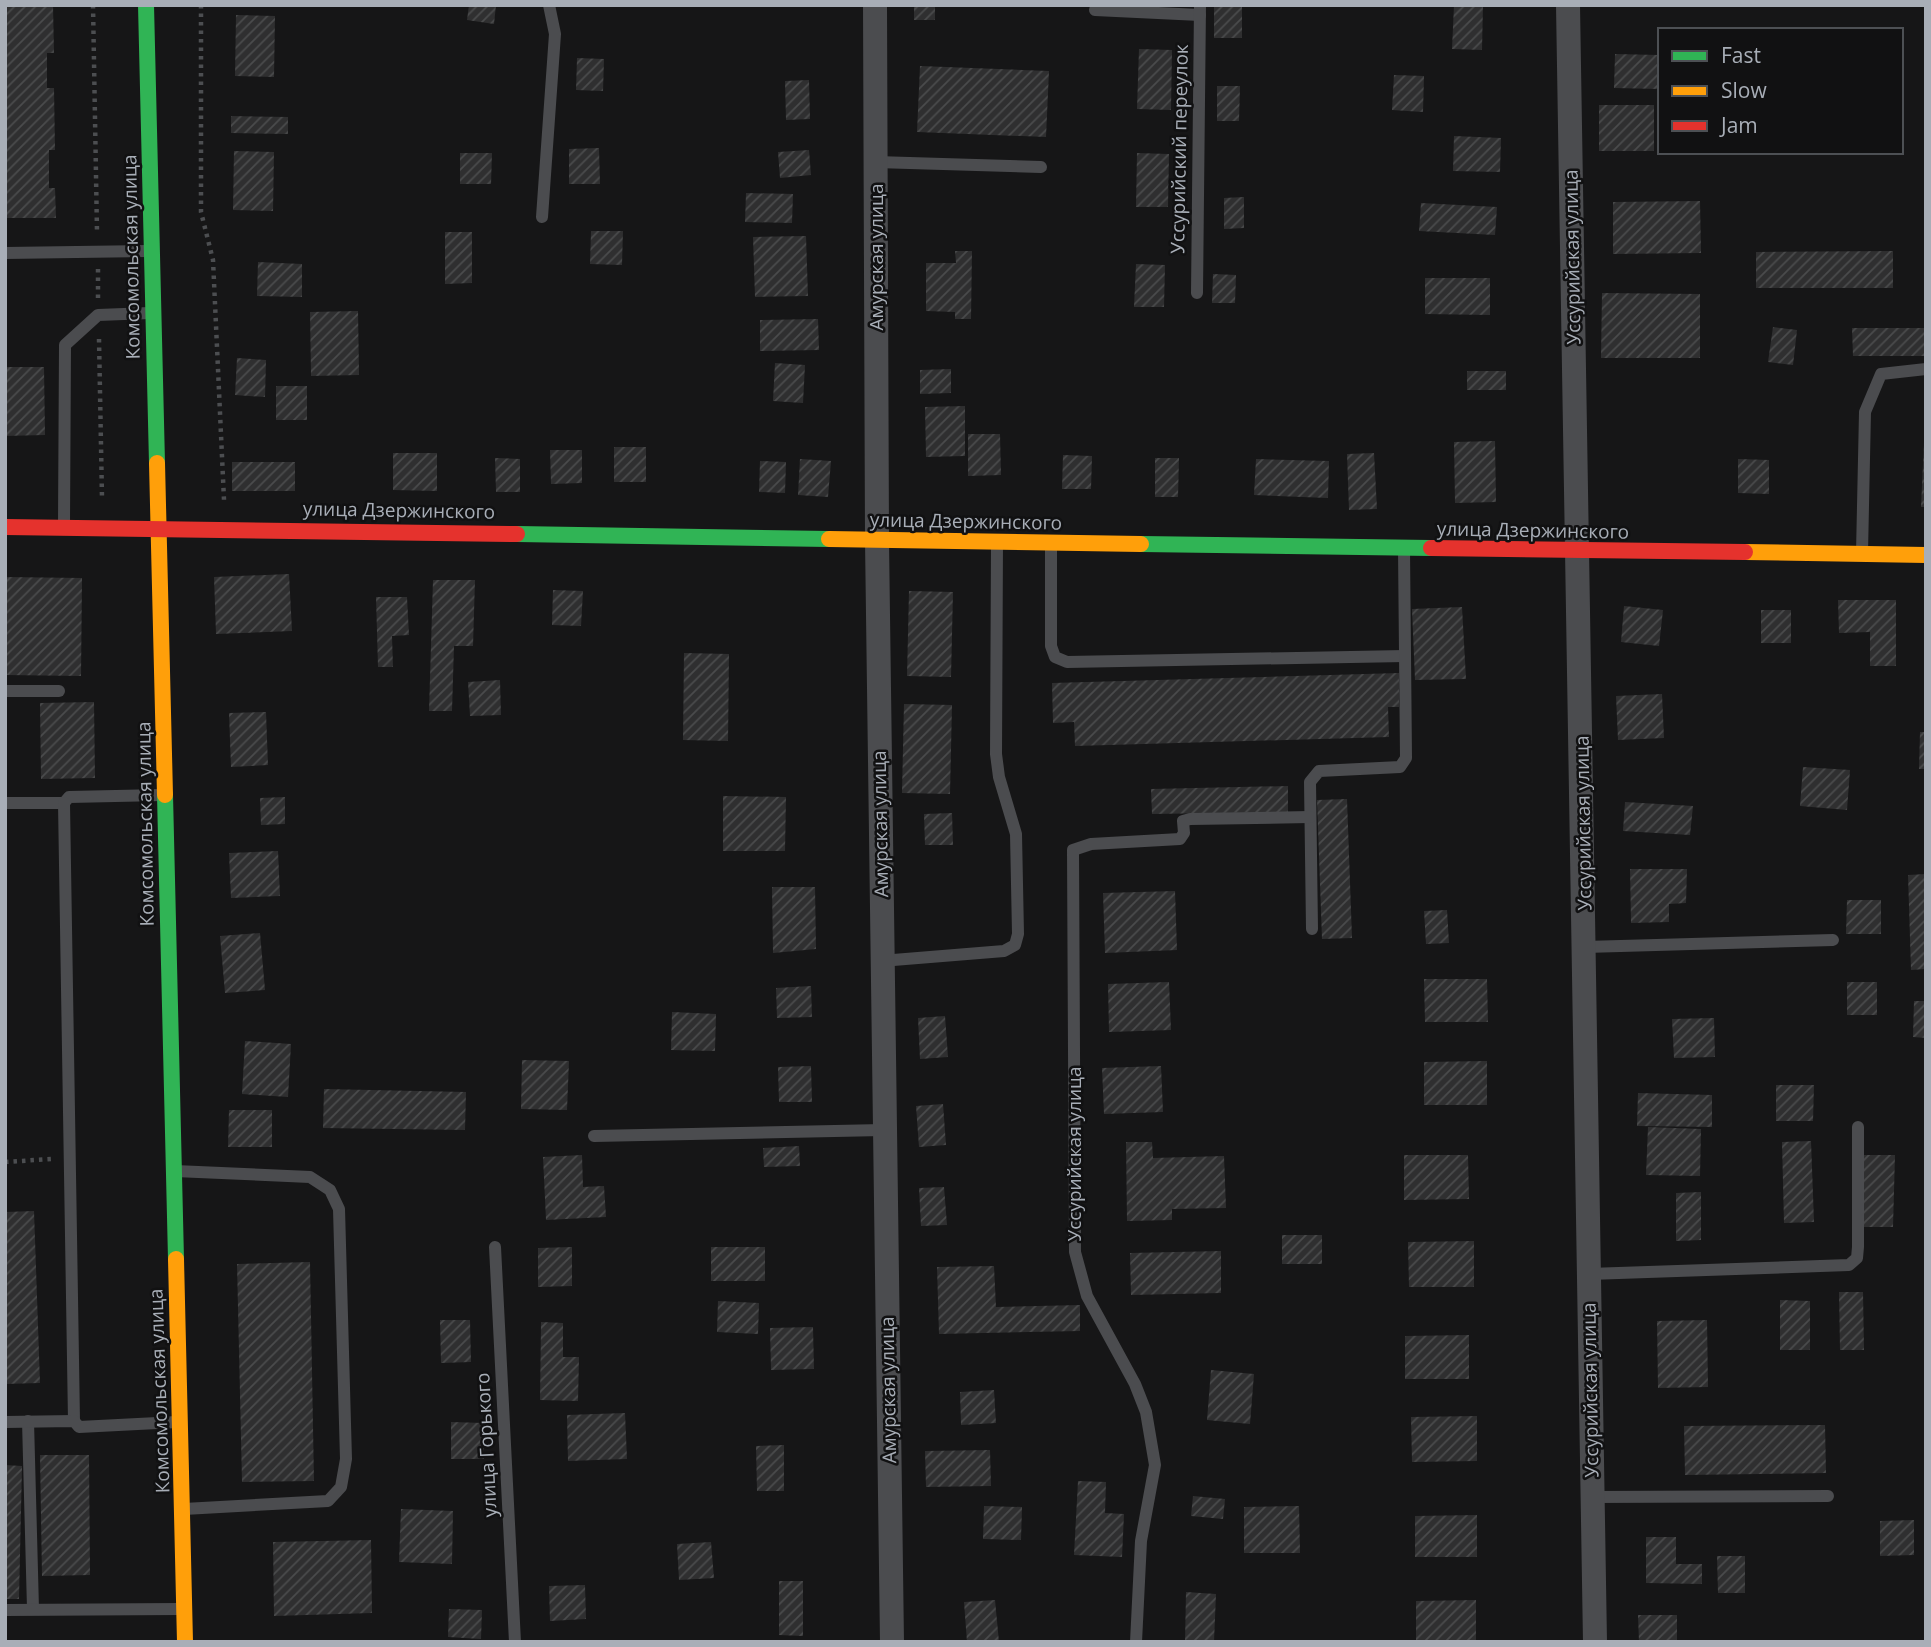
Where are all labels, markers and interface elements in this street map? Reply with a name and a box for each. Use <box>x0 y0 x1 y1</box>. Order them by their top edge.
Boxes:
legend <box>1658 28 1903 154</box>
text: Fast <box>1721 41 1761 69</box>
street label: Уссурийский переулок <box>1164 44 1194 254</box>
text: Slow <box>1721 76 1767 104</box>
text: Jam <box>1719 111 1758 139</box>
street label: Комсомольская улица <box>116 154 146 360</box>
street label: Уссурийская улица <box>1557 169 1587 345</box>
street label: Амурская улица <box>863 184 889 330</box>
street label: улица Дзержинского <box>303 495 495 525</box>
street label: улица Дзержинского <box>870 506 1062 536</box>
street label: улица Дзержинского <box>1437 515 1629 545</box>
street label: Комсомольская улица <box>130 721 160 927</box>
street label: Уссурийская улица <box>1568 735 1598 911</box>
street label: Амурская улица <box>866 750 894 898</box>
street label: Уссурийская улица <box>1061 1066 1087 1242</box>
street label: Комсомольская улица <box>142 1288 176 1494</box>
street label: Уссурийская улица <box>1575 1302 1605 1478</box>
street label: Амурская улица <box>874 1316 902 1464</box>
street label: улица Горького <box>469 1372 503 1518</box>

